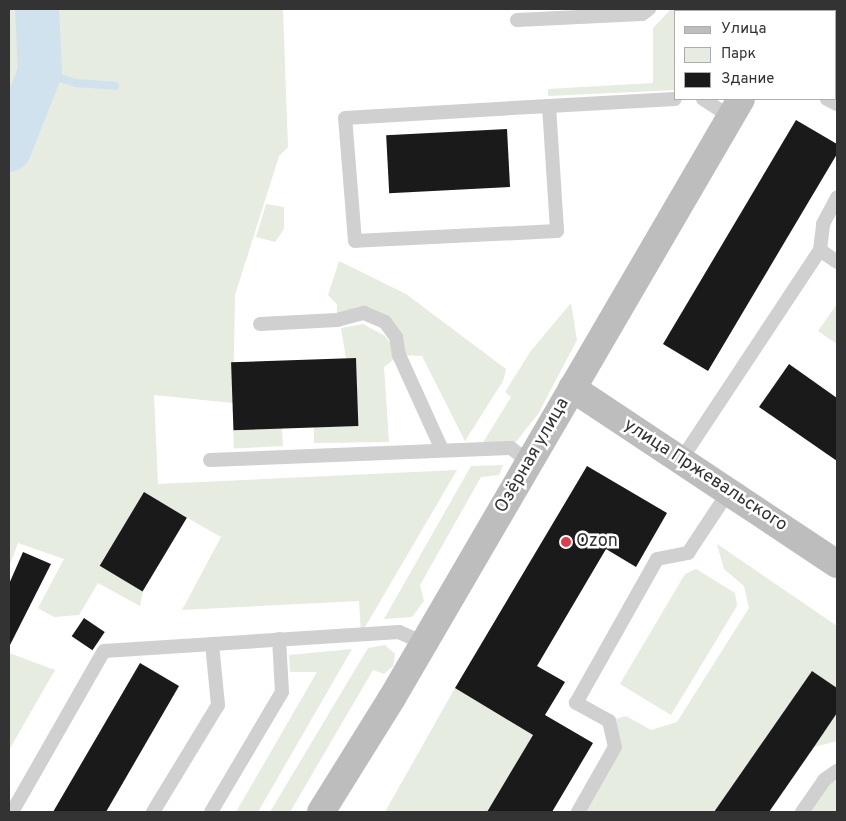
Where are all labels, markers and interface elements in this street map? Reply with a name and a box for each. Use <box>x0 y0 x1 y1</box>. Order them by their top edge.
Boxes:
legend <box>674 10 836 100</box>
text: Улица <box>721 20 766 39</box>
text: Парк <box>721 45 756 64</box>
text: Здание <box>721 70 774 89</box>
street label: Озёрная улица <box>491 395 575 517</box>
street label: улица Пржевальского <box>619 415 791 537</box>
place label: Ozon <box>576 531 618 553</box>
marker: Ozon <box>560 536 572 548</box>

